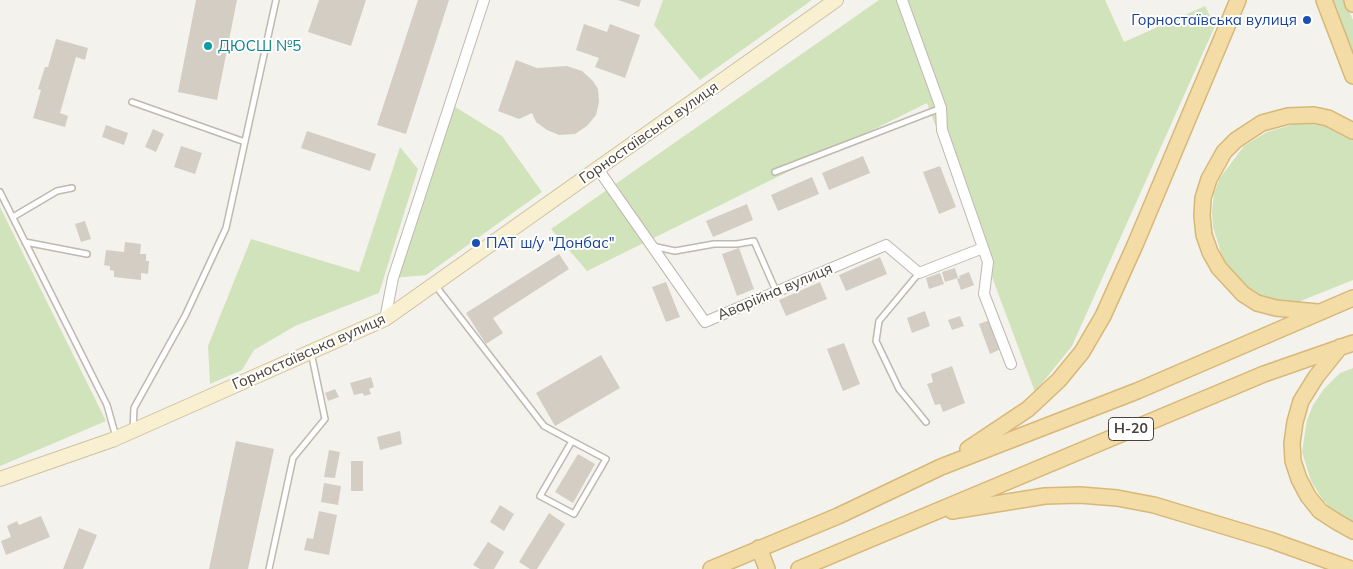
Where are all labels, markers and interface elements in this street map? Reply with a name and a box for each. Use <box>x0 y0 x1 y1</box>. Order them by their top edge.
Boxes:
place label: Горностаївська вулиця <box>1131 11 1297 29</box>
marker: Горностаївська вулиця <box>1301 14 1313 26</box>
place label: ДЮСШ №5 <box>218 37 301 55</box>
marker: ДЮСШ №5 <box>202 40 214 52</box>
street label: Горностаївська вулиця <box>576 78 722 188</box>
place label: ПАТ ш/у "Донбас" <box>486 234 615 252</box>
marker: ПАТ ш/у "Донбас" <box>470 237 482 249</box>
street label: Аварійна вулиця <box>715 260 835 324</box>
street label: Горностаївська вулиця <box>230 310 388 394</box>
road number: Н-20 <box>1108 418 1154 440</box>

